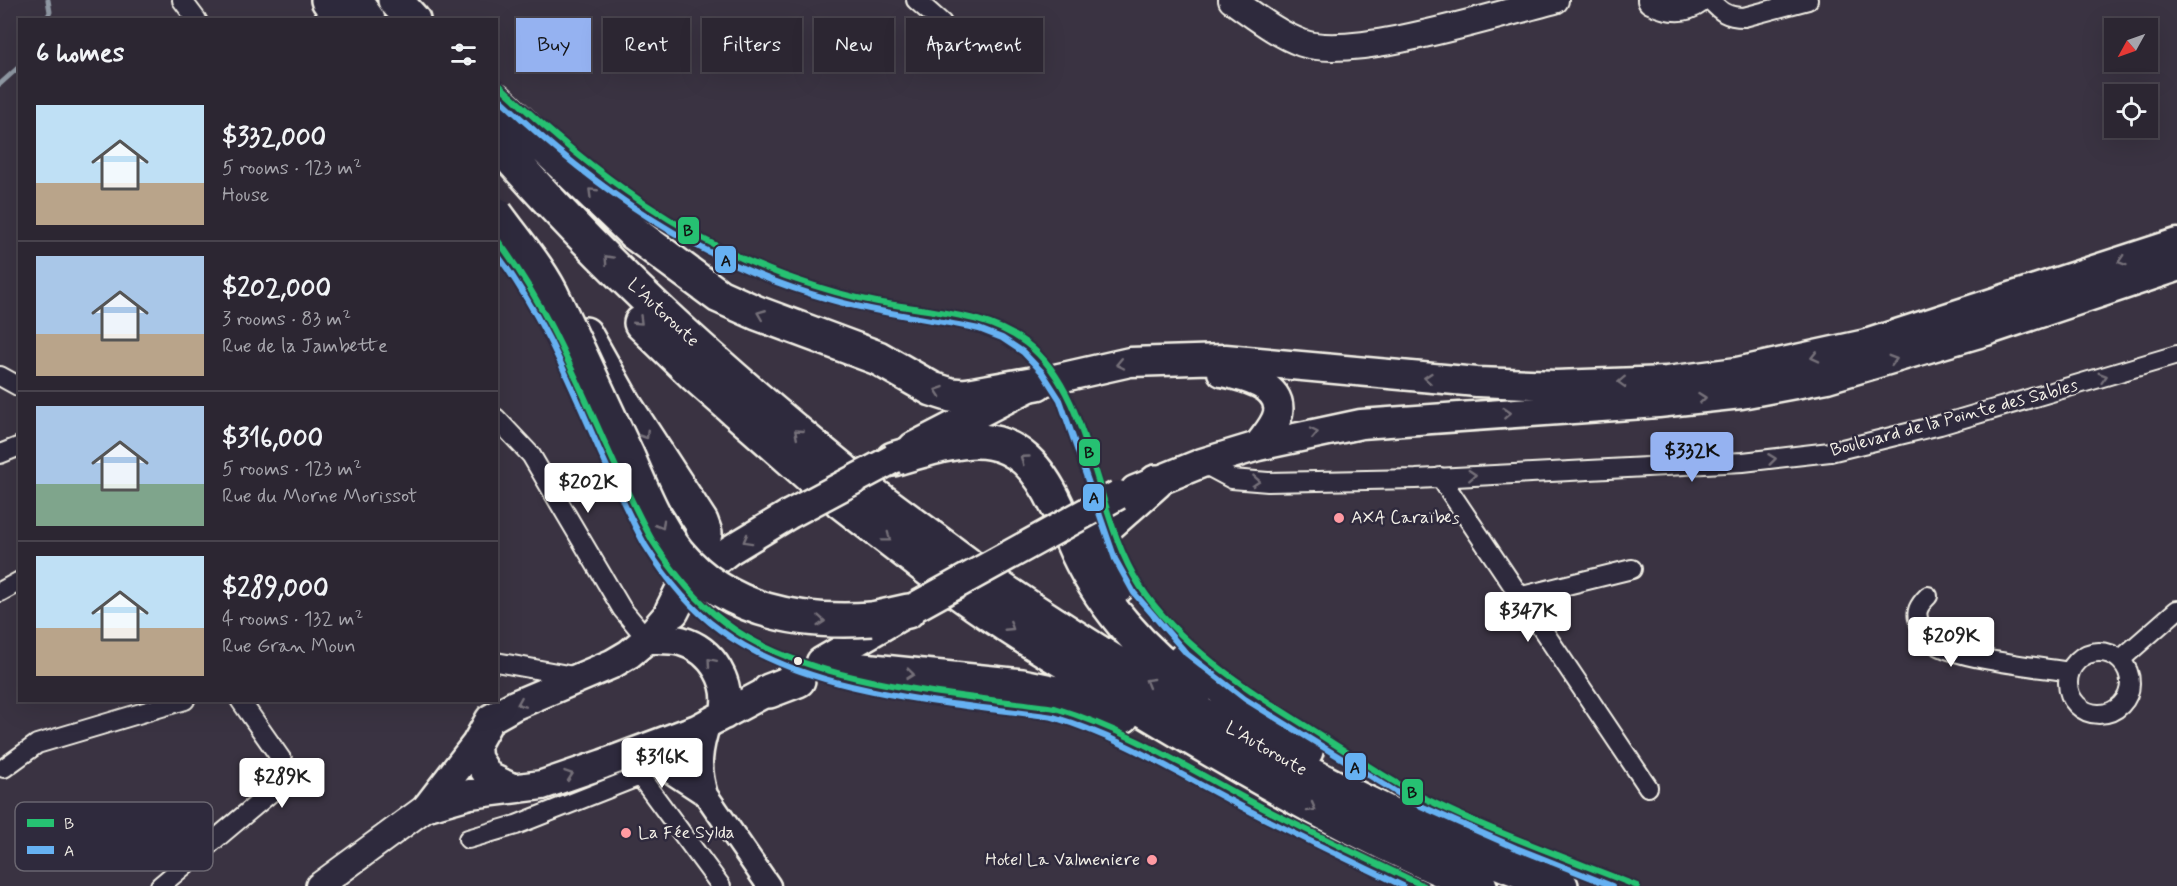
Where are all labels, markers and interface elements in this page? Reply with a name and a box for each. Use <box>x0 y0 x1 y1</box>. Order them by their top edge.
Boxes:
chip: Buy <box>516 18 591 72</box>
chip: Rent <box>603 18 690 72</box>
chip: Filters <box>702 18 802 72</box>
chip: New <box>814 18 894 72</box>
chip: Apartment <box>906 18 1043 72</box>
north arrow <box>2104 18 2158 72</box>
map controls <box>2104 18 2158 138</box>
text: 6 homes <box>36 37 124 71</box>
icon: filters <box>447 38 480 71</box>
button: locate <box>2104 84 2158 138</box>
text: $332,000 <box>222 121 326 155</box>
icon: home <box>84 129 156 201</box>
text: 5 rooms · 123 m² <box>222 155 362 182</box>
text: House <box>222 182 269 209</box>
one-way arrow <box>588 189 599 200</box>
line badge: B <box>677 216 700 245</box>
text: B <box>683 221 693 242</box>
line badge: A <box>714 245 737 274</box>
text: A <box>721 251 731 272</box>
one-way arrow <box>2117 254 2127 266</box>
one-way arrow <box>604 256 615 267</box>
text: $202,000 <box>222 272 331 306</box>
street label: L'Autoroute <box>622 273 704 353</box>
icon: home <box>84 280 156 352</box>
text: 3 rooms · 83 m² <box>222 306 351 333</box>
one-way arrow <box>756 309 767 321</box>
one-way arrow <box>633 314 643 325</box>
text: Rue de la Jambette <box>222 333 388 360</box>
one-way arrow <box>1810 350 1820 363</box>
one-way arrow <box>1887 355 1898 367</box>
one-way arrow <box>1115 357 1125 370</box>
one-way arrow <box>1423 372 1432 385</box>
one-way arrow <box>2097 372 2108 384</box>
street label: Boulevard de la Pointe des Sables <box>1827 373 2081 463</box>
one-way arrow <box>1618 376 1627 389</box>
one-way arrow <box>934 385 945 398</box>
one-way arrow <box>1697 392 1706 405</box>
one-way arrow <box>1503 407 1512 420</box>
text: $316,000 <box>222 422 323 456</box>
one-way arrow <box>1309 427 1319 440</box>
one-way arrow <box>637 428 648 439</box>
one-way arrow <box>794 429 805 440</box>
icon: home <box>84 430 156 502</box>
pin: $332K <box>1650 432 1734 483</box>
line badge: B <box>1078 438 1101 467</box>
text: $332K <box>1664 438 1720 465</box>
text: B <box>1084 443 1094 464</box>
one-way arrow <box>1767 453 1776 466</box>
one-way arrow <box>1020 455 1031 466</box>
text: 5 rooms · 123 m² <box>222 456 362 483</box>
pin: $202K <box>546 463 630 514</box>
text: $202K <box>558 469 618 496</box>
one-way arrow <box>1468 469 1477 482</box>
one-way arrow <box>1252 475 1261 488</box>
text: Rue du Morne Morissot <box>222 483 417 510</box>
line badge: A <box>1082 483 1105 512</box>
text: A <box>1089 488 1099 509</box>
place label: AXA Caraïbes <box>1351 506 1460 530</box>
marker: AXA Caraïbes <box>1332 511 1346 525</box>
one-way arrow <box>653 519 665 529</box>
one-way arrow <box>880 531 891 542</box>
one-way arrow <box>743 533 753 544</box>
text: $289,000 <box>222 572 329 606</box>
icon: home <box>84 580 156 652</box>
pin: $347K <box>1486 592 1570 643</box>
text: $347K <box>1499 598 1557 625</box>
text: 4 rooms · 132 m² <box>222 606 363 633</box>
one-way arrow <box>816 614 825 627</box>
pin: $209K <box>1909 617 1993 668</box>
one-way arrow <box>1004 619 1014 631</box>
text: $209K <box>1922 623 1980 650</box>
text: Rue Gran Moun <box>222 633 356 660</box>
unlabelled marker <box>792 655 804 667</box>
one-way arrow <box>707 658 718 669</box>
one-way arrow <box>906 667 915 680</box>
one-way arrow <box>1145 678 1155 689</box>
one-way arrow <box>516 696 527 708</box>
street label: L'Autoroute <box>1221 716 1311 782</box>
pin: $316K <box>620 738 704 789</box>
text: $316K <box>636 744 688 771</box>
line badge: A <box>1344 752 1367 781</box>
pin: $289K <box>240 758 324 809</box>
text: A <box>1350 758 1360 779</box>
text: $289K <box>253 764 311 791</box>
one-way arrow <box>563 770 574 783</box>
line badge: B <box>1401 778 1424 806</box>
text: B <box>1407 783 1417 804</box>
one-way arrow <box>1305 801 1316 812</box>
legend <box>15 802 213 871</box>
text: B <box>64 814 74 835</box>
place label: La Fée Sylda <box>638 821 735 845</box>
marker: La Fée Sylda <box>619 826 633 840</box>
text: A <box>64 841 74 862</box>
place label: Hotel La Valmeniere <box>985 848 1140 872</box>
marker: Hotel La Valmeniere <box>1145 853 1159 867</box>

